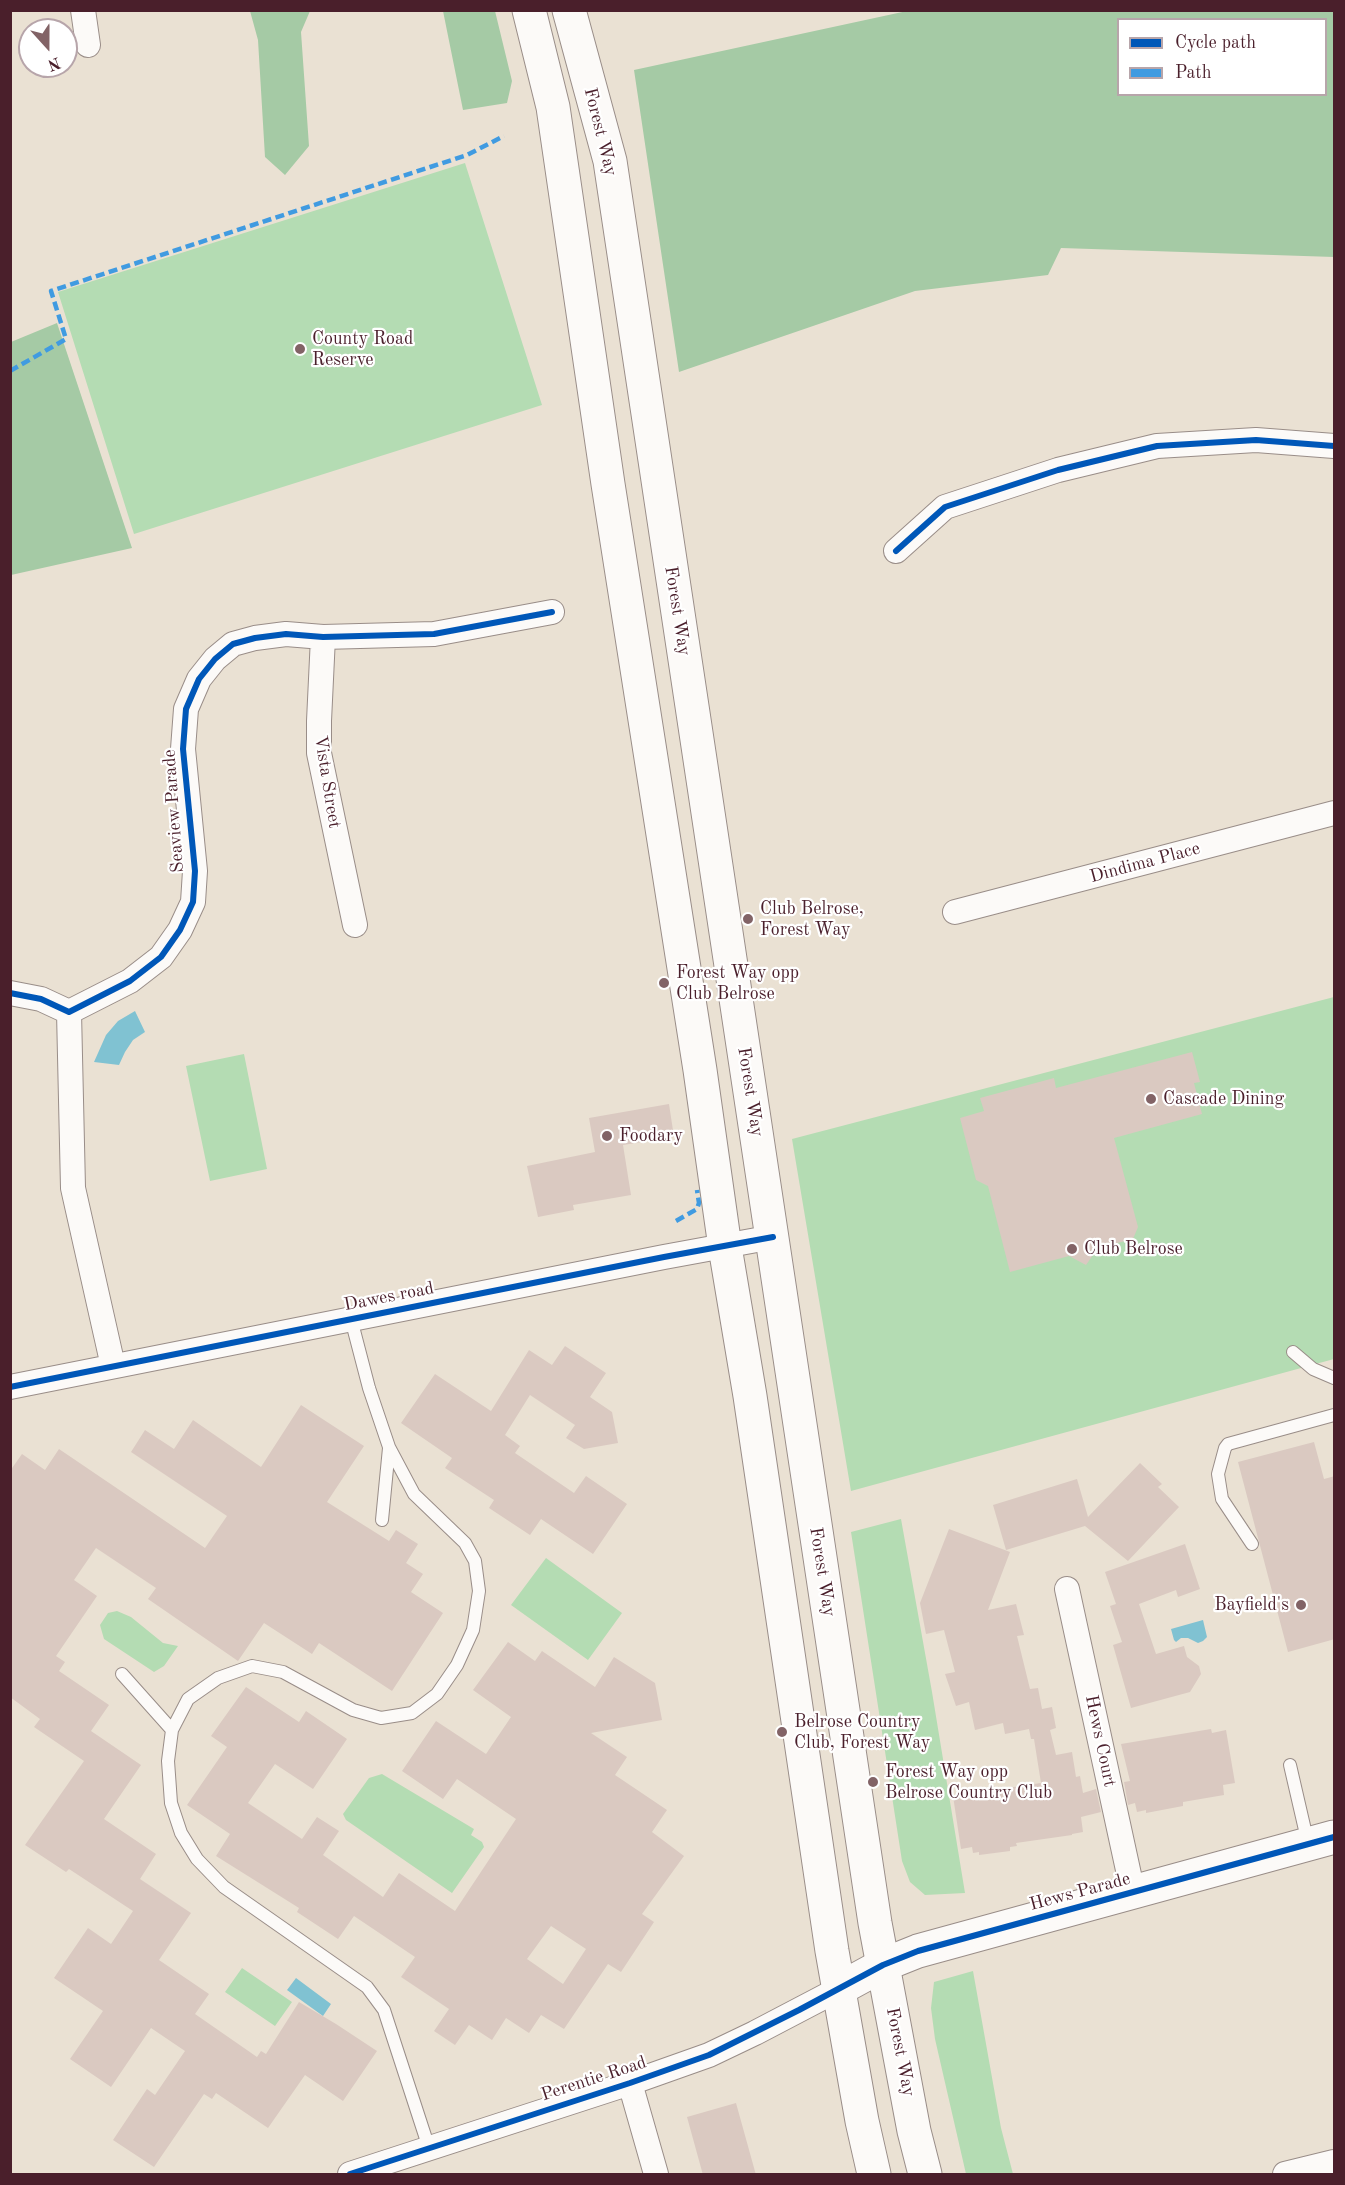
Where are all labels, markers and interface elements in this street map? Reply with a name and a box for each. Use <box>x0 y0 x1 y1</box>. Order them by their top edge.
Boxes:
north arrow <box>18 18 78 78</box>
legend <box>1117 18 1327 96</box>
text: Cycle path <box>1175 34 1256 52</box>
text: N <box>45 53 62 73</box>
text: Path <box>1175 64 1211 82</box>
street label: Forest Way <box>579 85 621 179</box>
place label: County Road Reserve <box>312 328 413 370</box>
marker: County Road Reserve <box>293 342 307 356</box>
street label: Forest Way <box>659 565 695 657</box>
street label: Vista Street <box>309 734 345 830</box>
street label: Seaview Parade <box>159 749 189 873</box>
street label: Dindima Place <box>1088 838 1202 888</box>
place label: Club Belrose, Forest Way <box>760 898 864 940</box>
marker: Club Belrose, Forest Way <box>741 912 755 926</box>
place label: Forest Way opp Club Belrose <box>676 962 799 1004</box>
marker: Forest Way opp Club Belrose <box>657 976 671 990</box>
street label: Forest Way <box>732 1046 768 1138</box>
place label: Cascade Dining <box>1163 1088 1284 1110</box>
marker: Cascade Dining <box>1144 1092 1158 1106</box>
place label: Foodary <box>619 1125 683 1147</box>
marker: Foodary <box>600 1129 614 1143</box>
place label: Club Belrose <box>1084 1238 1183 1260</box>
marker: Club Belrose <box>1065 1242 1079 1256</box>
street label: Dawes road <box>342 1278 436 1316</box>
street label: Forest Way <box>804 1526 840 1618</box>
place label: Bayfield's <box>1214 1594 1289 1616</box>
marker: Bayfield's <box>1294 1598 1308 1612</box>
street label: Hews Court <box>1080 1693 1120 1789</box>
place label: Belrose Country Club, Forest Way <box>794 1711 930 1754</box>
marker: Belrose Country Club, Forest Way <box>775 1725 789 1739</box>
place label: Forest Way opp Belrose Country Club <box>885 1761 1052 1804</box>
marker: Forest Way opp Belrose Country Club <box>866 1775 880 1789</box>
street label: Hews Parade <box>1027 1868 1133 1916</box>
street label: Forest Way <box>881 2006 919 2098</box>
street label: Perentie Road <box>539 2052 649 2106</box>

